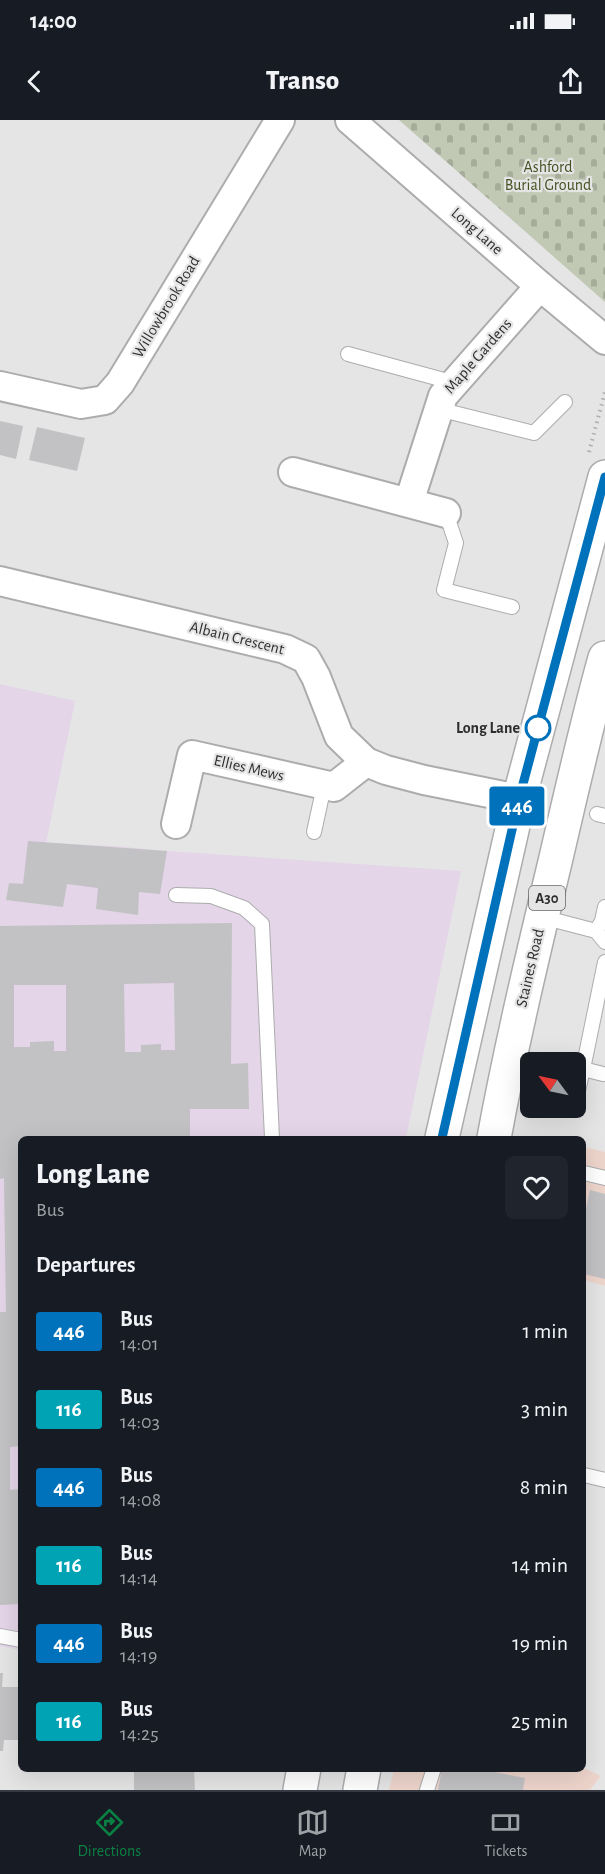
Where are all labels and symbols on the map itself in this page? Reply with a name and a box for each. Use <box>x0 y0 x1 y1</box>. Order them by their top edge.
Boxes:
park label: Ashford Burial Ground <box>505 159 591 193</box>
street label: Long Lane <box>448 205 506 257</box>
street label: Willowbrook Road <box>129 254 203 360</box>
street label: Maple Gardens <box>441 315 515 397</box>
street label: Albain Crescent <box>188 619 286 657</box>
marker: Long Lane <box>525 715 551 741</box>
place label: Long Lane <box>456 720 520 736</box>
street label: Ellies Mews <box>212 752 286 784</box>
line badge: 446 <box>482 786 552 826</box>
road number: A30 <box>529 886 565 910</box>
street label: Staines Road <box>513 927 547 1009</box>
north arrow <box>520 1052 586 1118</box>

